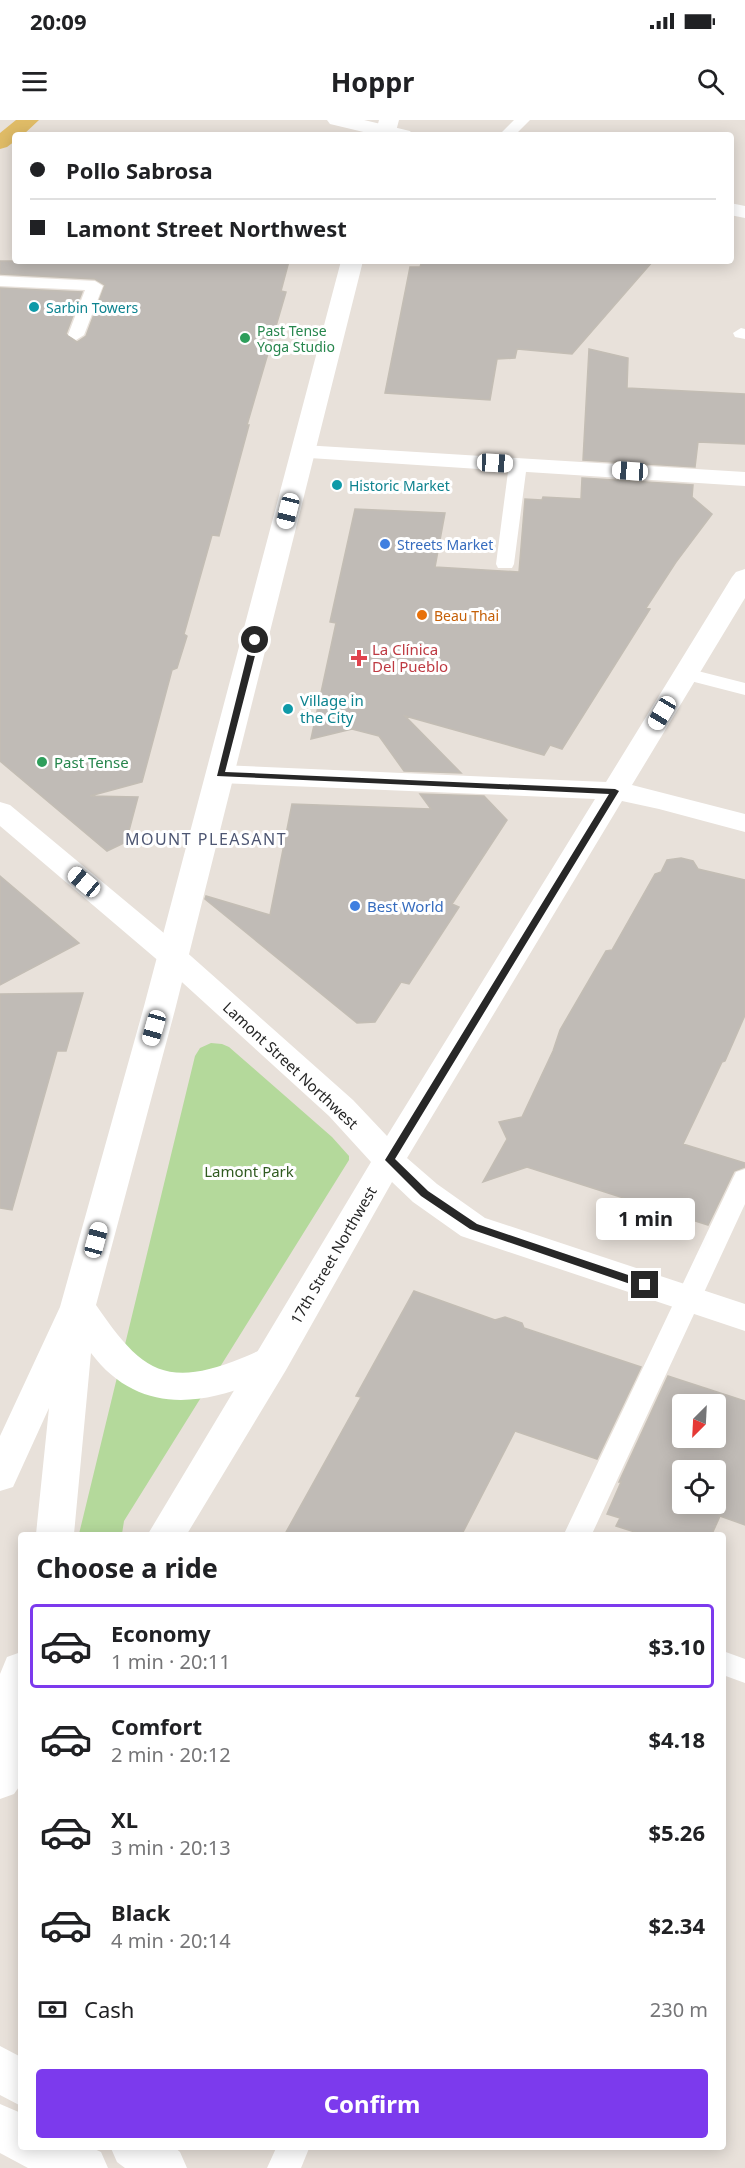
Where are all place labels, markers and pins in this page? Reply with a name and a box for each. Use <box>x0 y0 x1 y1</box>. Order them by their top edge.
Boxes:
place label: Sarbin Towers <box>46 298 139 317</box>
marker: Sarbin Towers <box>27 300 41 314</box>
place label: Past Tense Yoga Studio <box>257 321 335 356</box>
marker: Past Tense Yoga Studio <box>238 331 252 345</box>
place label: Historic Market <box>349 476 450 495</box>
marker: Historic Market <box>330 478 344 492</box>
place label: Streets Market <box>397 535 493 554</box>
marker: Streets Market <box>378 537 392 551</box>
place label: Beau Thai <box>434 606 499 625</box>
marker: Beau Thai <box>415 608 429 622</box>
place label: La Clínica Del Pueblo <box>372 639 448 676</box>
marker: La Clínica Del Pueblo <box>350 649 368 667</box>
place label: Village in the City <box>300 690 364 727</box>
marker: Village in the City <box>281 702 295 716</box>
place label: Past Tense <box>54 752 129 772</box>
marker: Past Tense <box>35 755 49 769</box>
place label: Best World <box>367 896 444 916</box>
marker: Best World <box>348 899 362 913</box>

